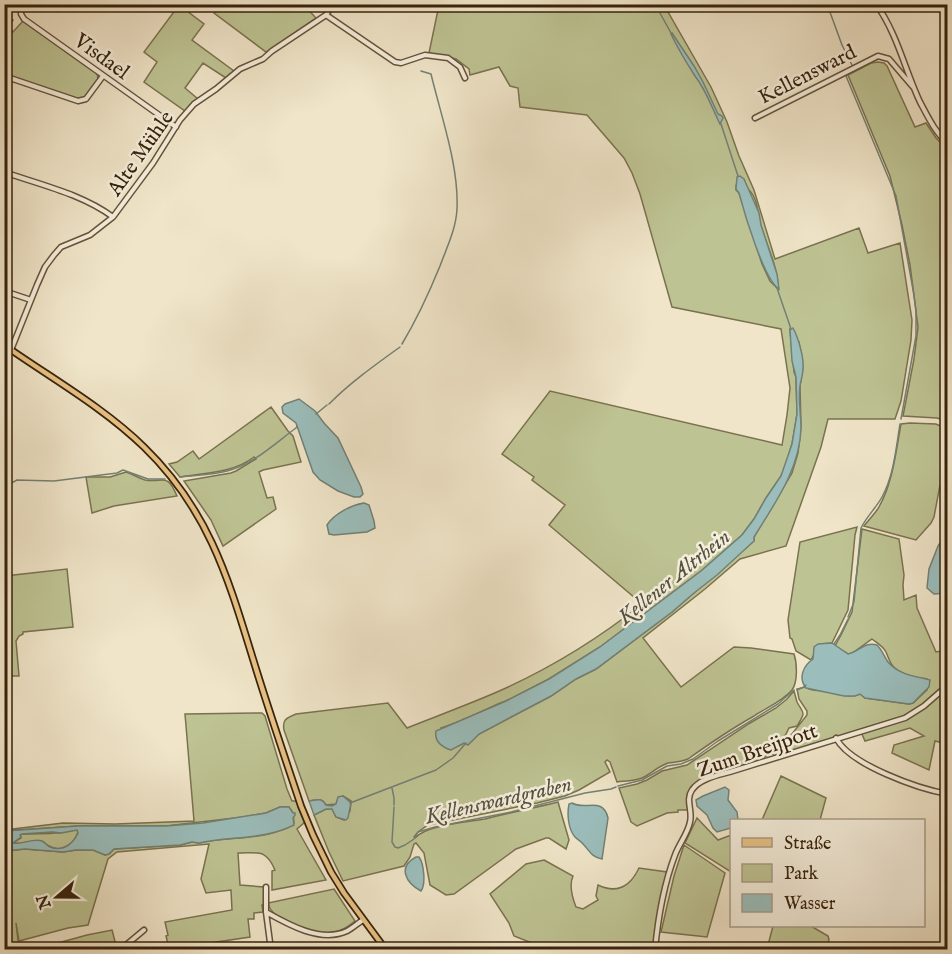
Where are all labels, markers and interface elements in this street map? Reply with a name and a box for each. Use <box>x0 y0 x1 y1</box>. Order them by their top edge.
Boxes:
street label: Visdael <box>67 27 134 87</box>
street label: Kellensward <box>754 39 862 111</box>
street label: Alte Mühle <box>101 106 181 203</box>
water label: Kellener Altrhein <box>611 523 736 632</box>
street label: Zum Breijpott <box>694 718 821 785</box>
water label: Kellenswardgraben <box>421 770 574 832</box>
legend <box>730 819 925 927</box>
text: Straße <box>784 833 831 856</box>
text: Park <box>784 863 819 886</box>
north arrow <box>27 867 87 927</box>
text: N <box>33 891 57 912</box>
text: Wasser <box>784 893 836 916</box>

